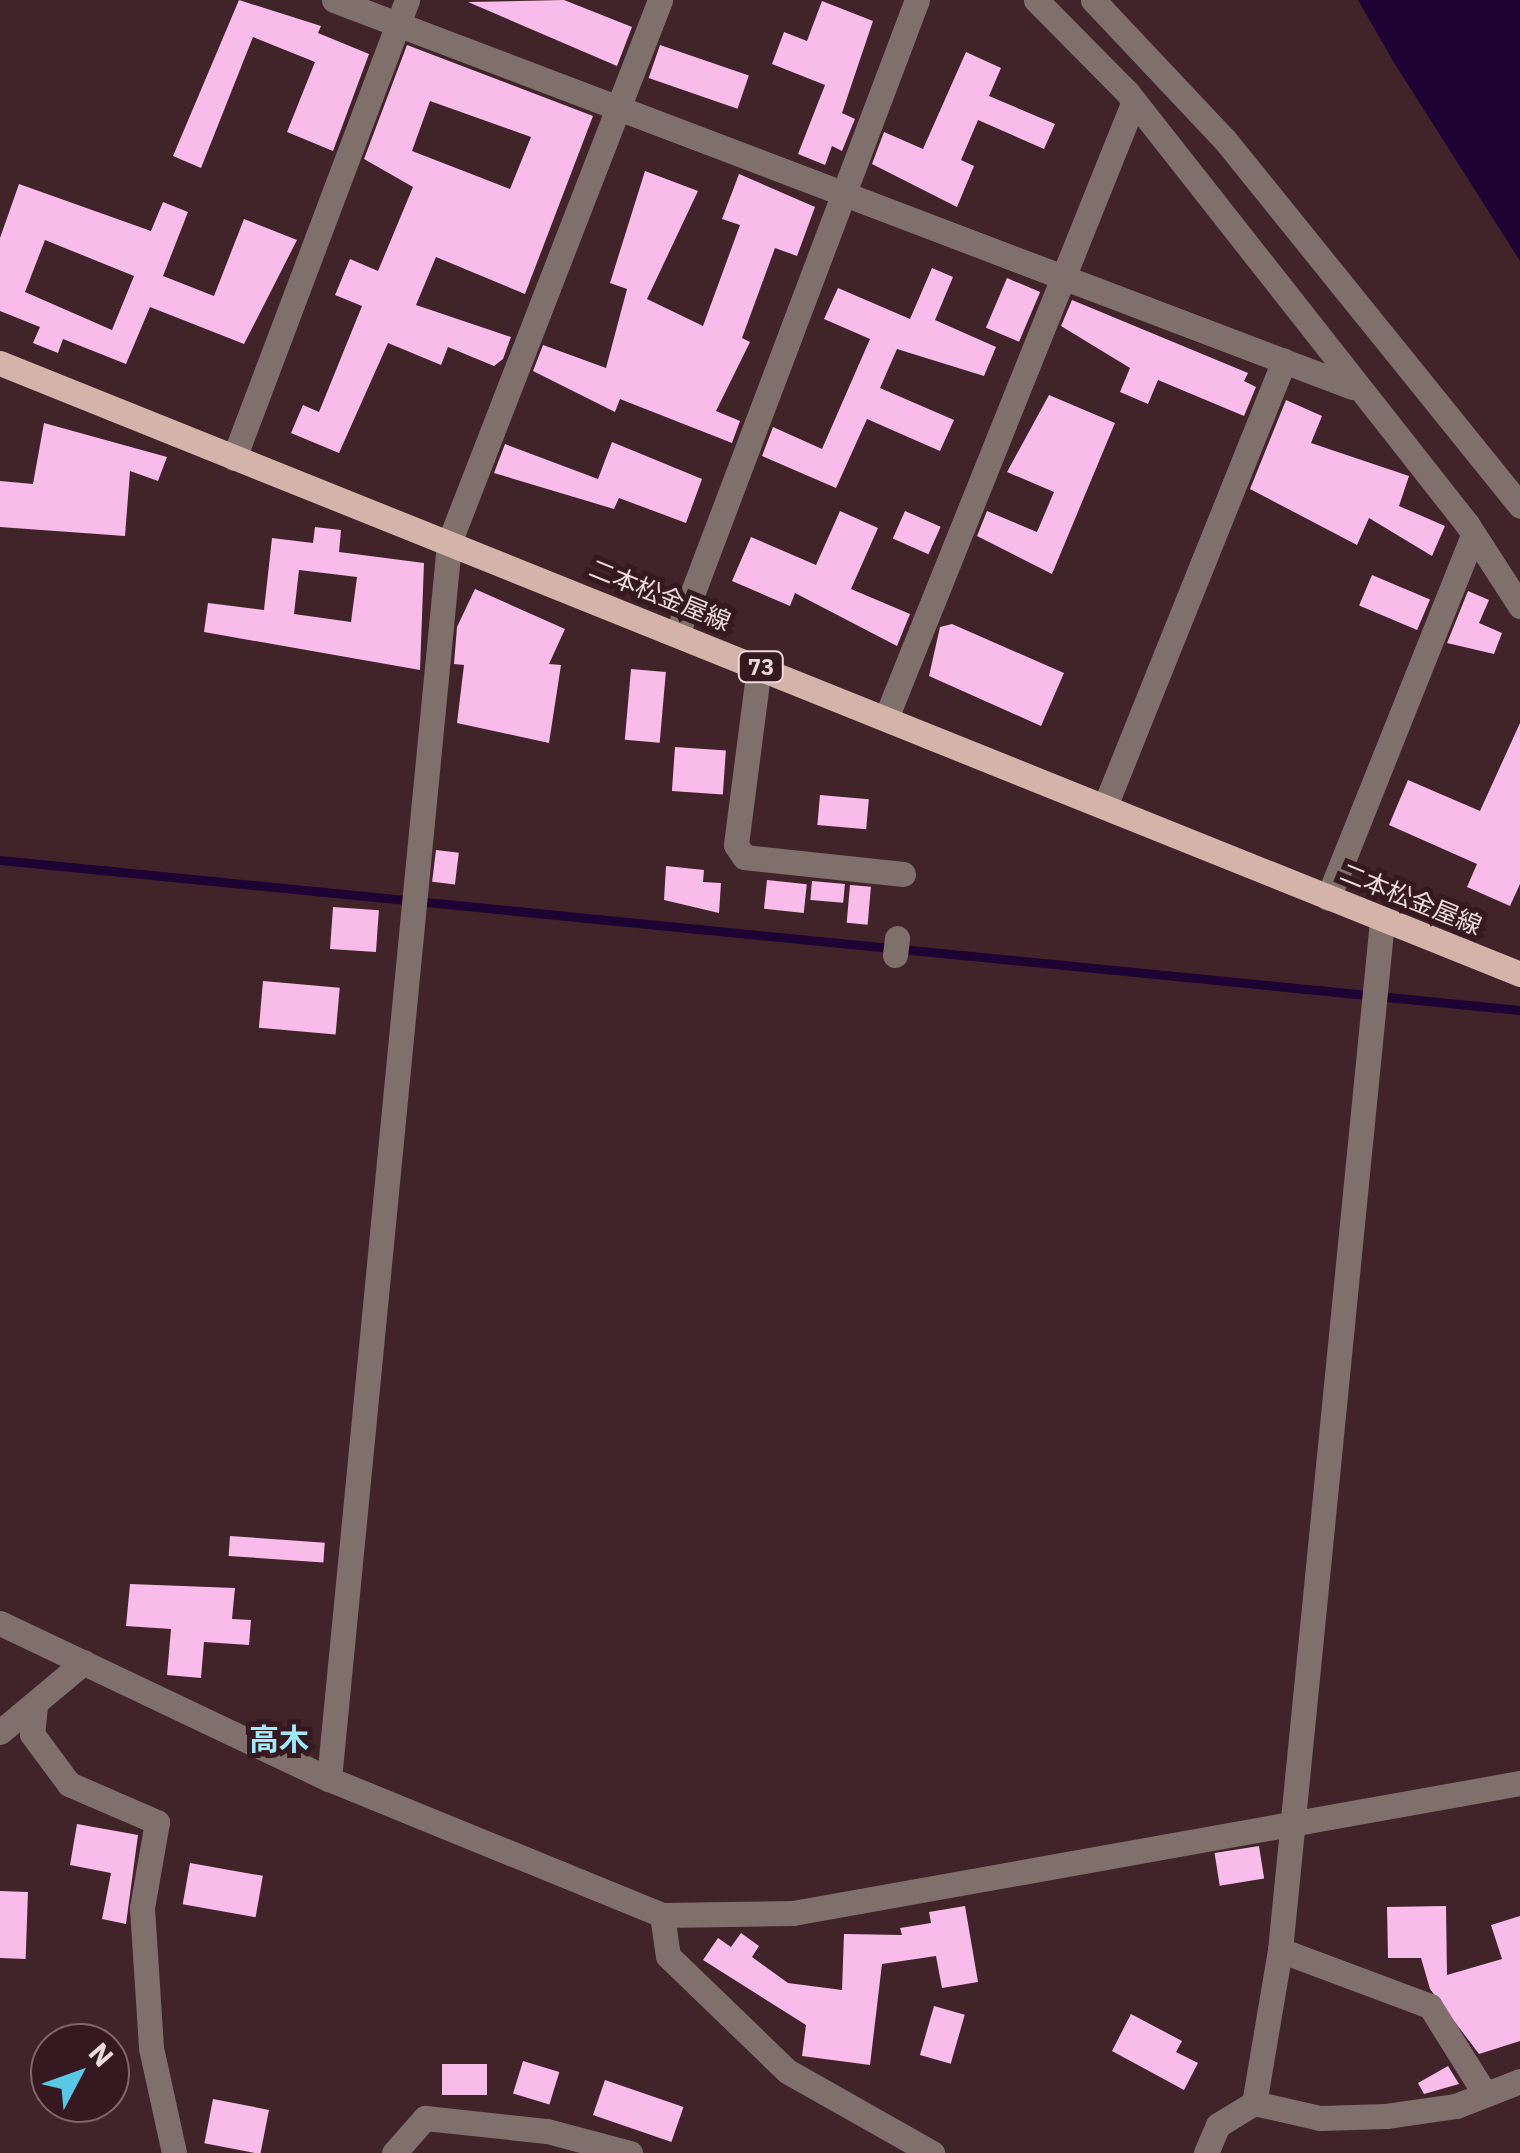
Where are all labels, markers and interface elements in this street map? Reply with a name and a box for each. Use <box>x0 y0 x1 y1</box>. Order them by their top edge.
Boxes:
street label: 二本松金屋線 <box>585 553 735 637</box>
road number: 73 <box>736 650 786 684</box>
street label: 二本松金屋線 <box>1336 857 1486 941</box>
district label: 高木 <box>249 1721 309 1757</box>
north arrow <box>30 2023 130 2123</box>
text: N <box>81 2035 122 2074</box>

